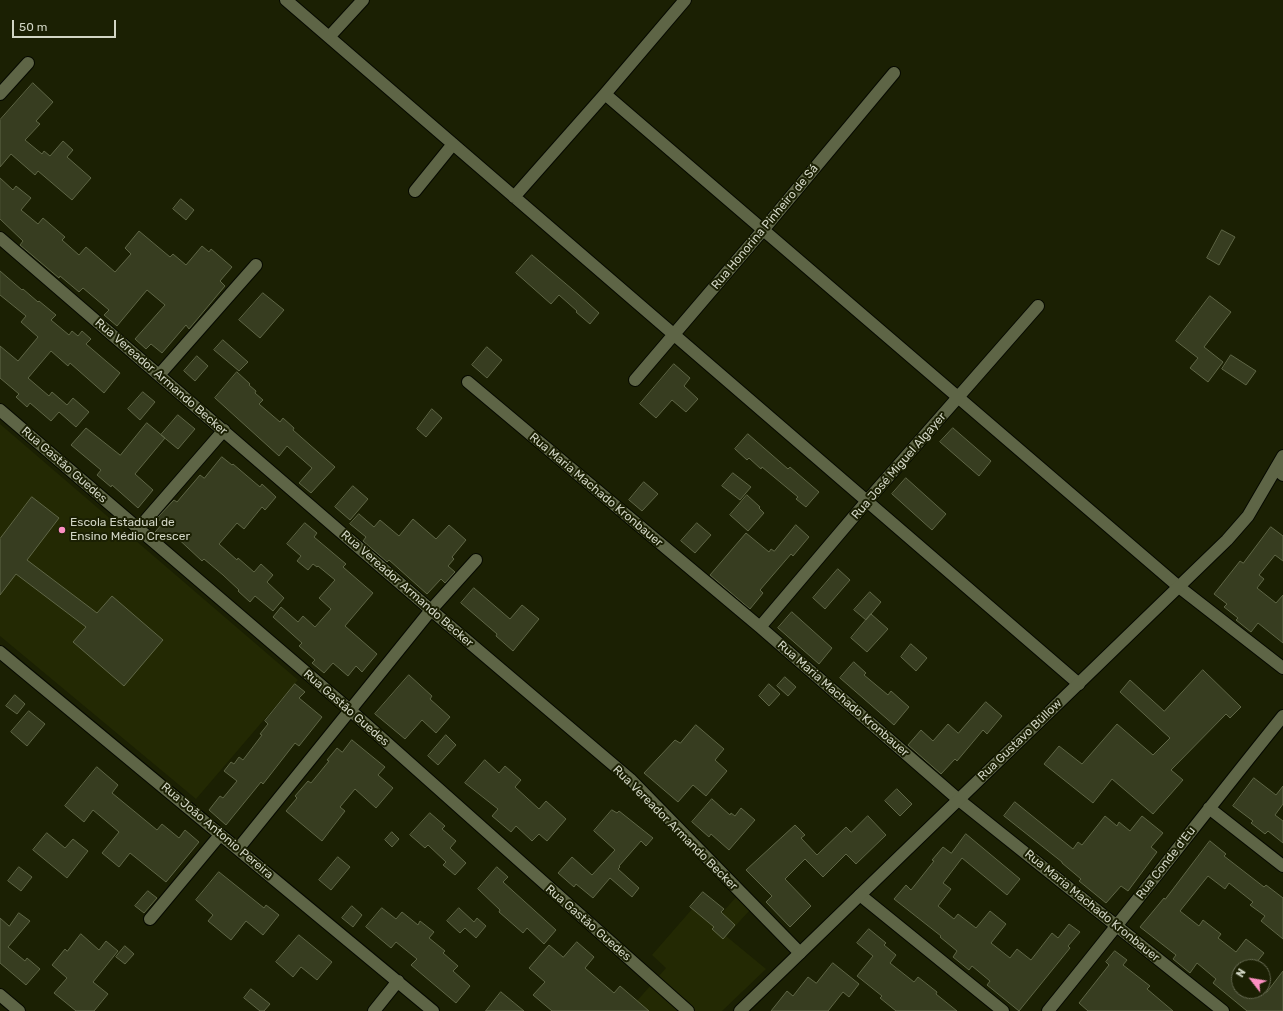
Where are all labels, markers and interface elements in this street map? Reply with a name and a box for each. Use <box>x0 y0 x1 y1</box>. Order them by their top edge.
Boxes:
scale bar <box>14 12 118 38</box>
text: 50 m <box>19 20 47 34</box>
street label: Rua Honorina Pinheiro de Sá <box>709 162 821 292</box>
street label: Rua Vereador Armando Becker <box>92 316 230 438</box>
street label: Rua José Miguel Algayer <box>849 410 949 522</box>
street label: Rua Gastão Guedes <box>18 424 110 506</box>
street label: Rua Maria Machado Kronbauer <box>526 430 666 550</box>
place label: Escola Estadual de Ensino Médio Crescer <box>70 516 190 544</box>
marker: Escola Estadual de Ensino Médio Crescer <box>57 525 67 535</box>
street label: Rua Vereador Armando Becker <box>338 528 476 650</box>
street label: Rua Maria Machado Kronbauer <box>774 638 912 760</box>
street label: Rua Gastão Guedes <box>300 667 392 749</box>
street label: Rua Gustavo Büllow <box>975 696 1065 784</box>
street label: Rua Vereador Armando Becker <box>610 763 740 893</box>
street label: Rua João Antonio Pereira <box>158 780 276 882</box>
street label: Rua Conde d'Eu <box>1133 824 1199 902</box>
street label: Rua Maria Machado Kronbauer <box>1022 847 1162 965</box>
street label: Rua Gastão Guedes <box>542 882 634 964</box>
north arrow <box>1231 959 1271 999</box>
text: N <box>1234 966 1249 980</box>

